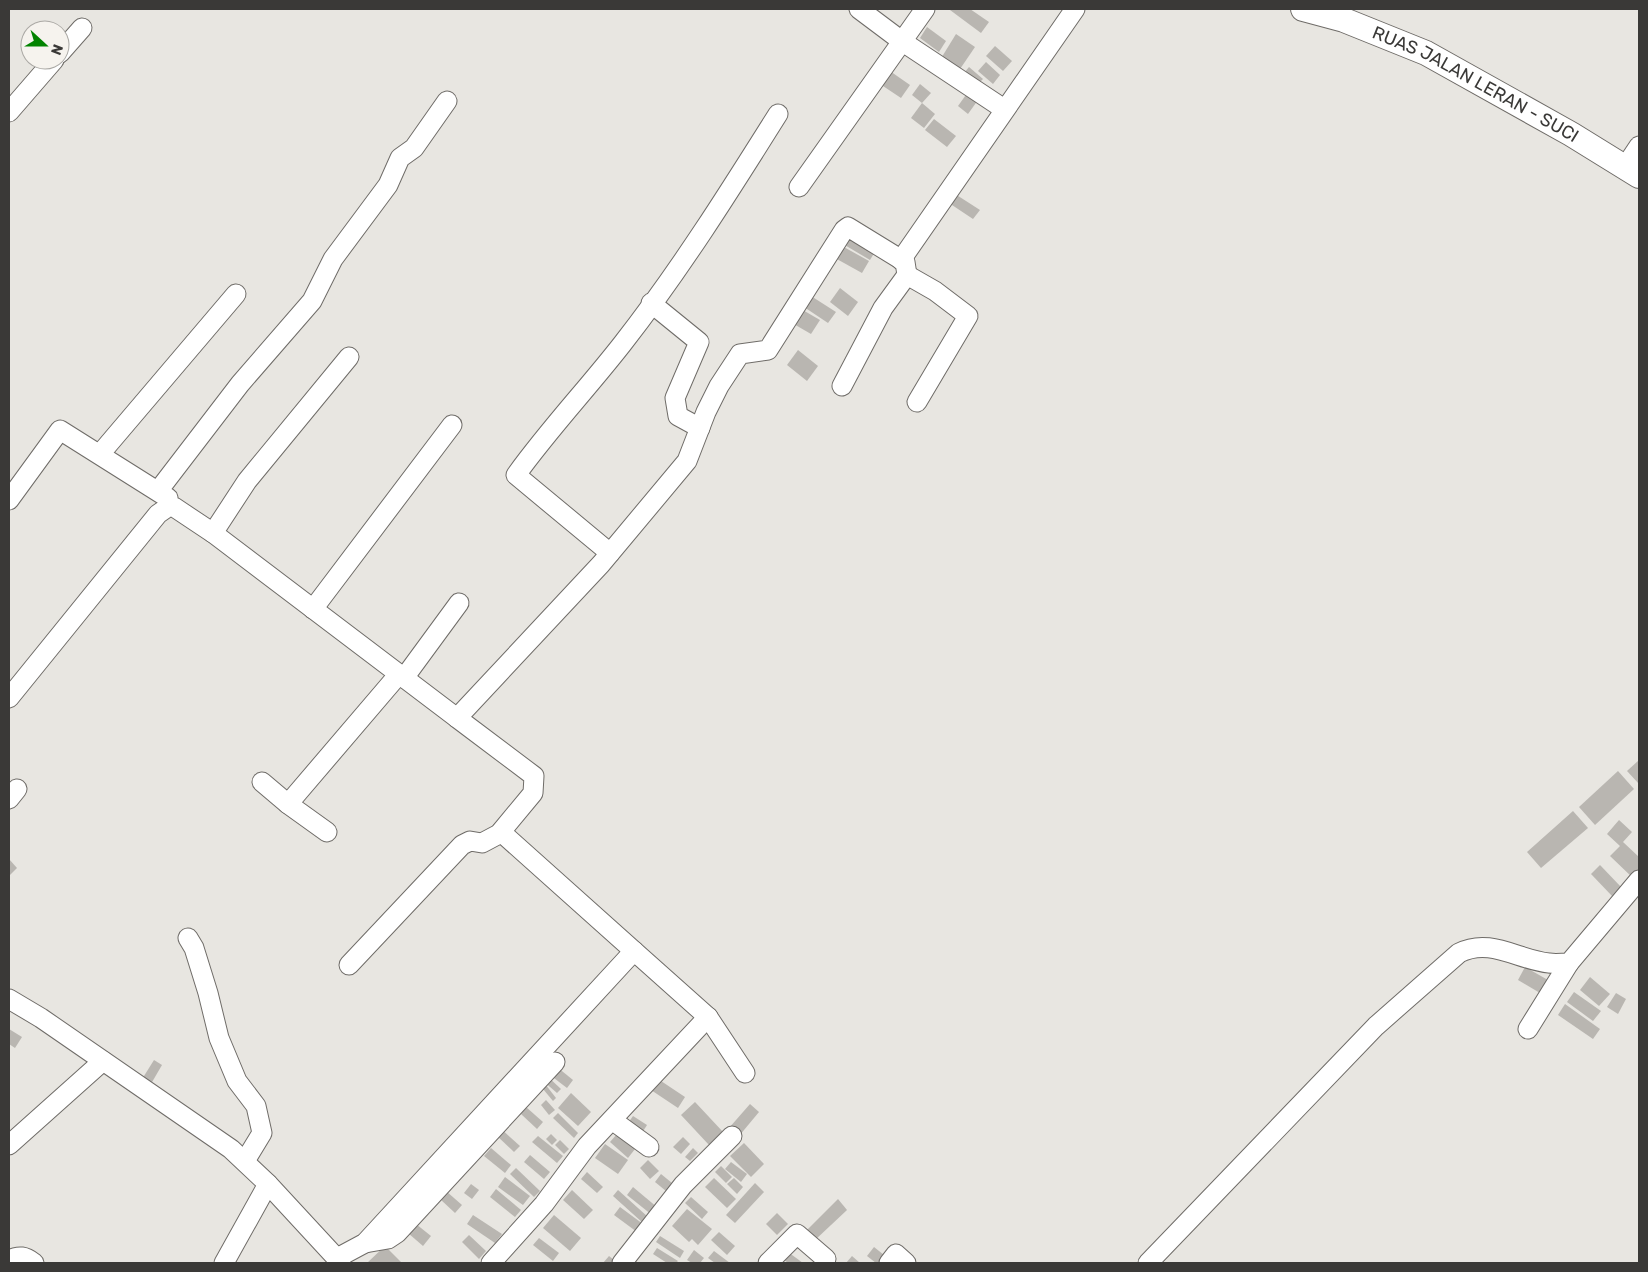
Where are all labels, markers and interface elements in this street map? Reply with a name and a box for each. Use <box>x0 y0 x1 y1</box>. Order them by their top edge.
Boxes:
north arrow <box>20 20 70 70</box>
street label: RUAS JALAN LERAN - SUCI <box>1369 22 1583 147</box>
text: N <box>47 42 66 57</box>

